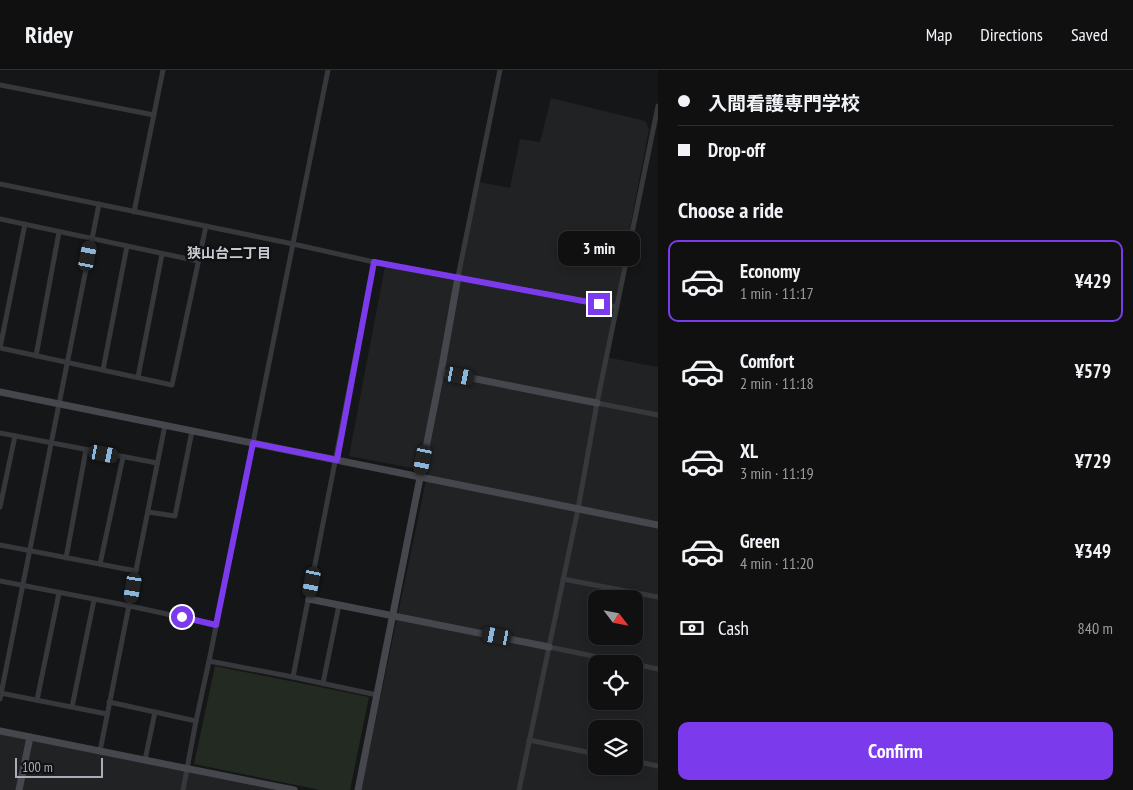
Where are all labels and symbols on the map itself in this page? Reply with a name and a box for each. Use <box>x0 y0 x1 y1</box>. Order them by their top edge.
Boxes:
callout: 3 min <box>558 232 640 266</box>
car <box>77 240 98 272</box>
district label: 狭山台二丁目 <box>187 244 271 262</box>
route end <box>588 293 610 315</box>
car <box>443 366 476 386</box>
car <box>87 444 120 464</box>
car <box>412 444 433 476</box>
car <box>301 566 322 598</box>
car <box>123 572 142 604</box>
north arrow <box>588 590 642 645</box>
route start <box>171 606 193 628</box>
car <box>480 626 513 646</box>
scale bar <box>15 755 102 778</box>

